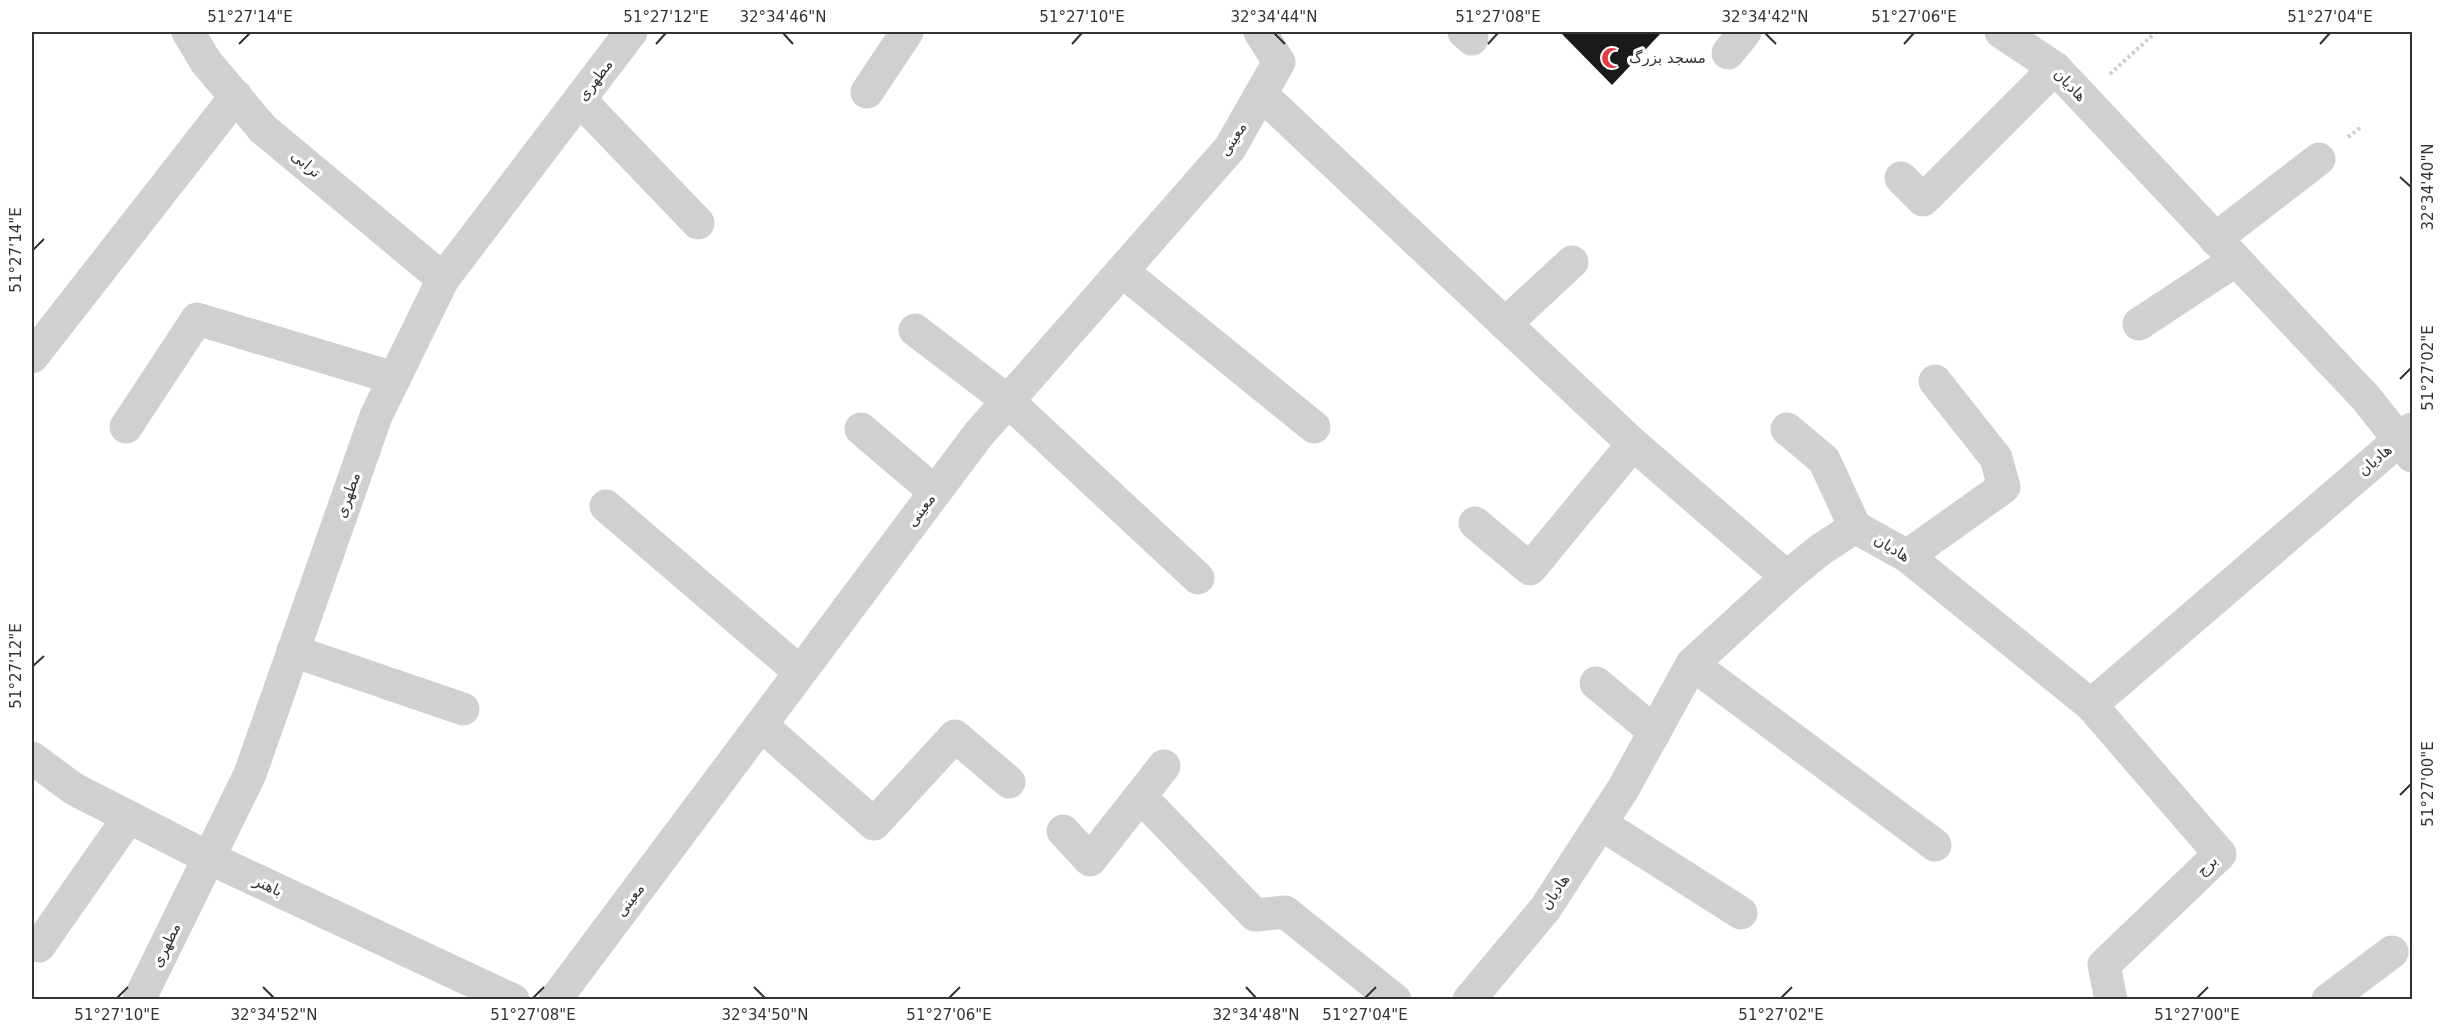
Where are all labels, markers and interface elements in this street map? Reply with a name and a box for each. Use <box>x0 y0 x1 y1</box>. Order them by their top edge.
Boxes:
text: 51°27'14"E <box>207 8 293 26</box>
text: 51°27'12"E <box>623 8 709 26</box>
text: 32°34'46"N <box>739 8 827 26</box>
text: 51°27'10"E <box>1039 8 1125 26</box>
text: 32°34'44"N <box>1230 8 1318 26</box>
text: 51°27'08"E <box>1455 8 1541 26</box>
text: 32°34'42"N <box>1721 8 1809 26</box>
text: 51°27'06"E <box>1871 8 1957 26</box>
text: 51°27'04"E <box>2287 8 2373 26</box>
mosque icon: مسجد بزرگ <box>1600 46 1624 70</box>
place label: مسجد بزرگ <box>1629 49 1706 67</box>
street label: مطهری <box>574 56 616 104</box>
street label: هادیان <box>2050 65 2090 105</box>
street label: معینی <box>1215 119 1251 159</box>
text: 32°34'40"N <box>2419 143 2437 231</box>
street label: ترابی <box>287 146 325 182</box>
text: 51°27'14"E <box>7 207 25 293</box>
text: 51°27'02"E <box>2419 325 2437 411</box>
street label: هادیان <box>2354 440 2396 480</box>
street label: مطهری <box>332 470 364 520</box>
street label: معینی <box>903 490 939 530</box>
street label: هادیان <box>1871 530 1913 566</box>
text: 51°27'12"E <box>7 623 25 709</box>
text: 51°27'00"E <box>2419 741 2437 827</box>
street label: برج <box>2193 852 2222 881</box>
street label: باهنر <box>250 871 285 900</box>
street label: هادیان <box>1537 871 1573 913</box>
street label: معینی <box>612 880 648 920</box>
street label: مطهری <box>148 920 184 970</box>
text: 51°27'10"E <box>74 1006 160 1024</box>
text: 32°34'52"N <box>230 1006 318 1024</box>
text: 51°27'08"E <box>490 1006 576 1024</box>
text: 32°34'50"N <box>721 1006 809 1024</box>
text: 51°27'06"E <box>906 1006 992 1024</box>
text: 32°34'48"N <box>1212 1006 1300 1024</box>
text: 51°27'04"E <box>1322 1006 1408 1024</box>
text: 51°27'02"E <box>1738 1006 1824 1024</box>
text: 51°27'00"E <box>2154 1006 2240 1024</box>

